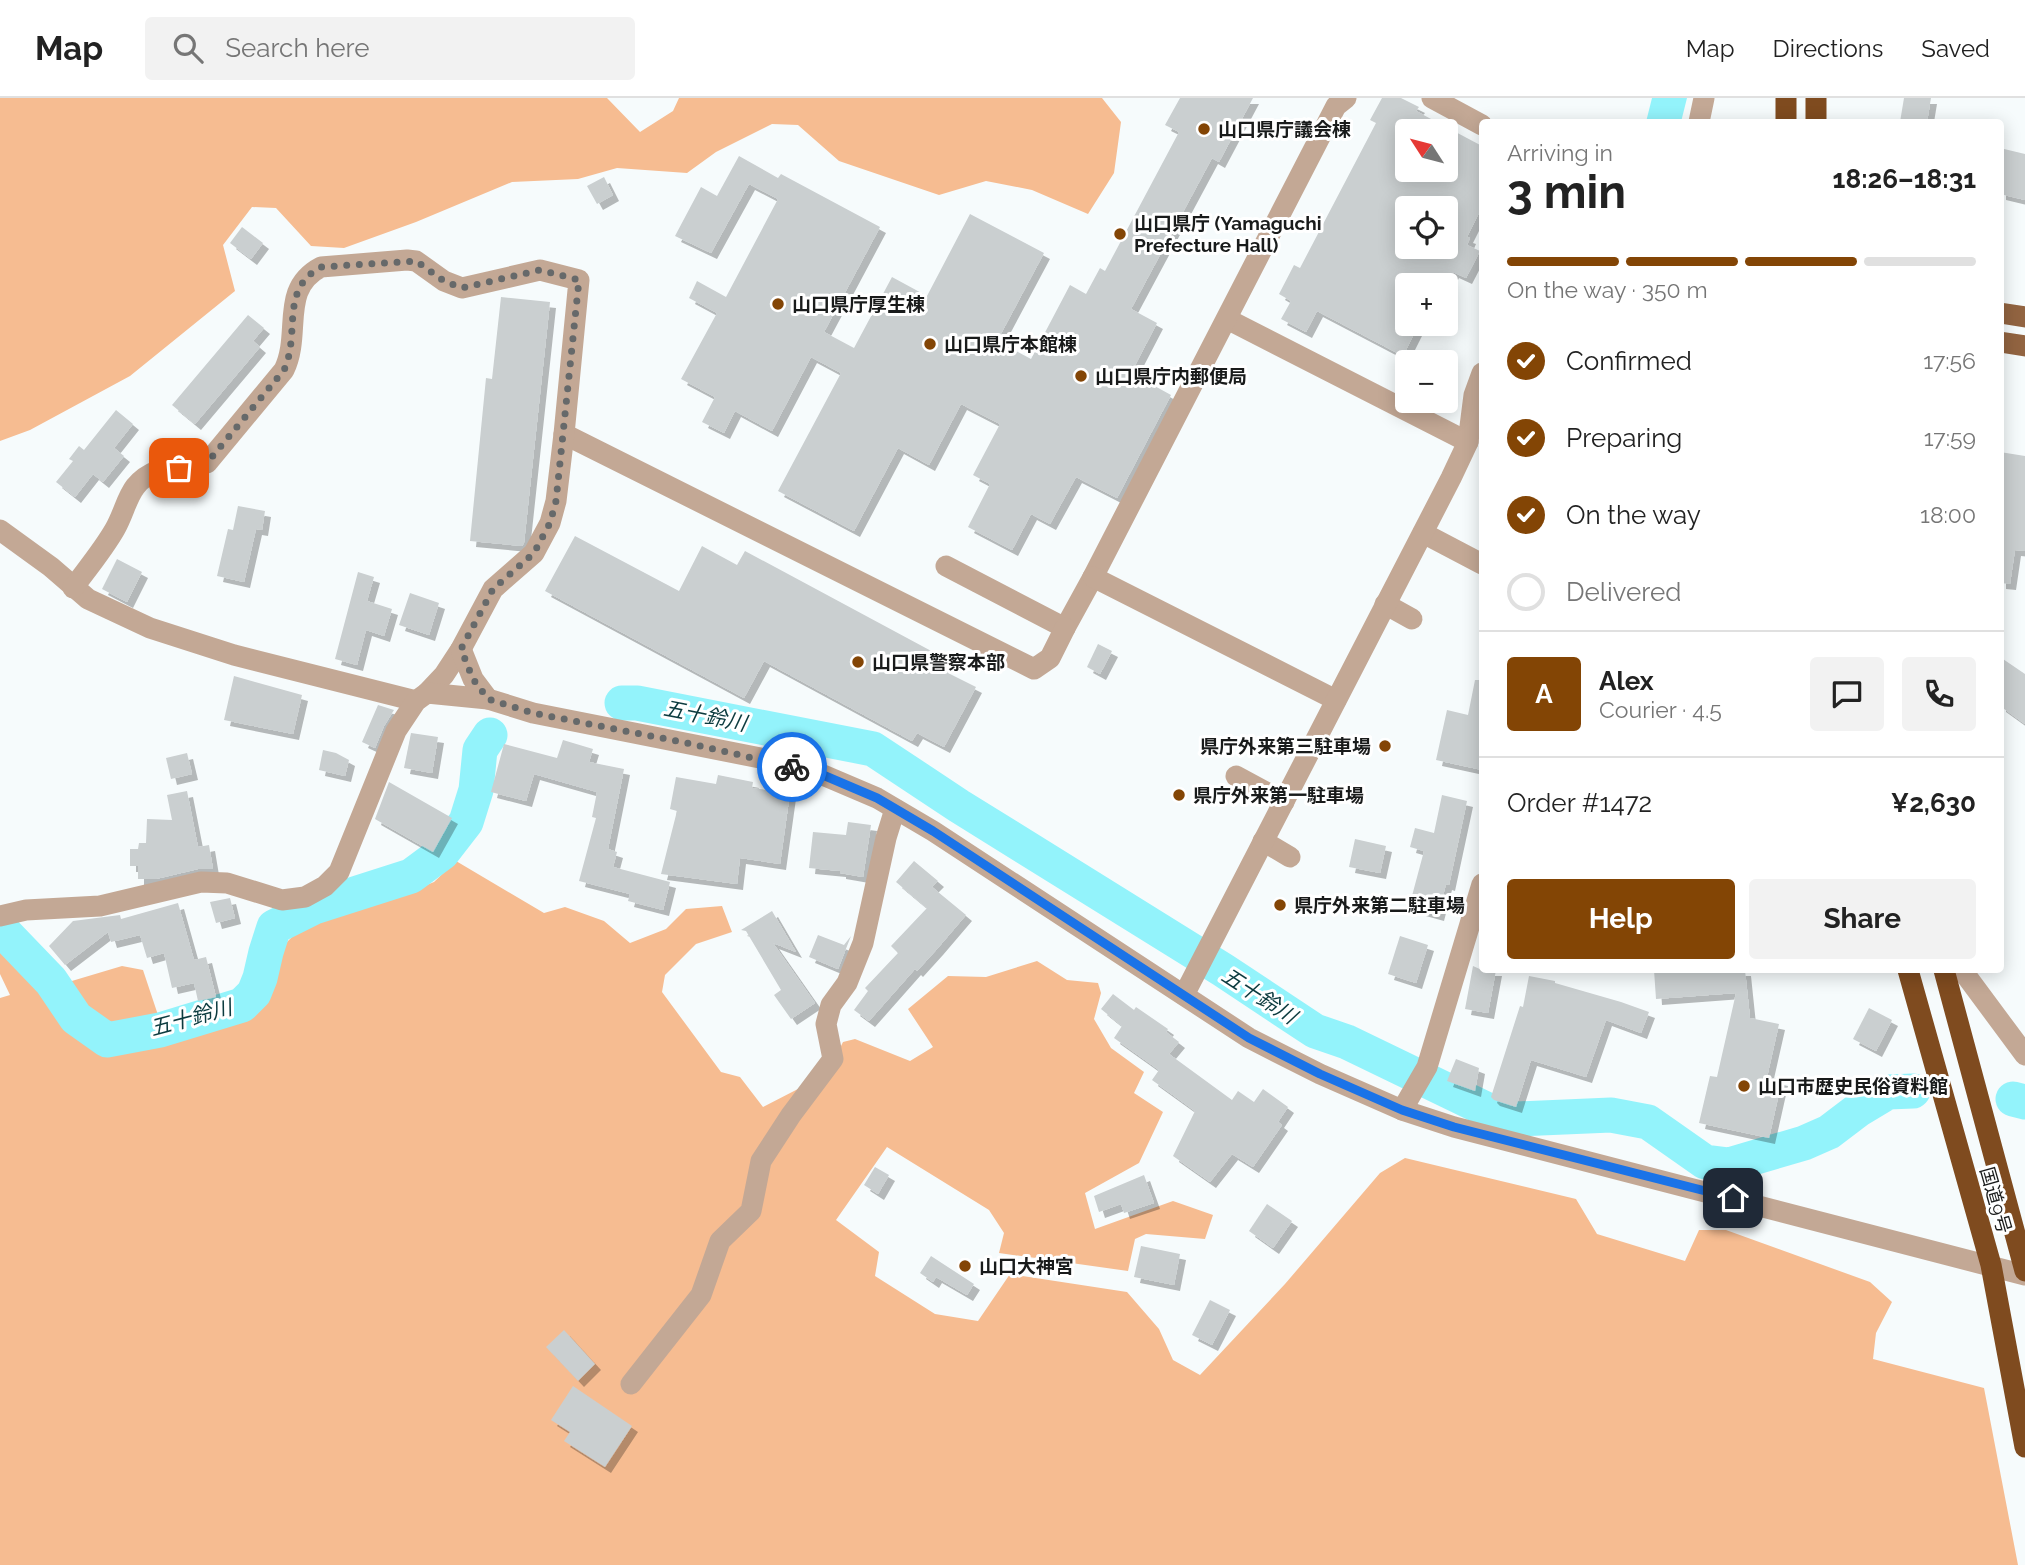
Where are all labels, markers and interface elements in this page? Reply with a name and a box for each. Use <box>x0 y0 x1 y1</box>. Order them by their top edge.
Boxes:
search box <box>145 17 635 80</box>
text: Map <box>35 29 103 68</box>
icon: search <box>169 29 207 67</box>
text: Search here <box>225 33 370 63</box>
text: Map <box>1686 34 1735 63</box>
text: Directions <box>1773 34 1883 63</box>
text: Saved <box>1921 34 1990 63</box>
place label: 山口県庁議会棟 <box>1218 118 1351 140</box>
north arrow <box>1395 119 1458 182</box>
map controls <box>1395 119 1458 413</box>
marker: 山口県庁議会棟 <box>1196 121 1212 137</box>
text: Arriving in <box>1507 139 1613 166</box>
text: 18:26–18:31 <box>1833 164 1976 194</box>
text: 3 min <box>1507 165 1626 219</box>
button: locate <box>1395 196 1458 259</box>
place label: 山口県庁 (Yamaguchi Prefecture Hall) <box>1134 212 1322 256</box>
marker: 山口県庁 (Yamaguchi Prefecture Hall) <box>1112 226 1128 242</box>
button: + <box>1395 273 1458 336</box>
text: On the way · 350 m <box>1507 276 1708 303</box>
place label: 山口県庁厚生棟 <box>792 293 925 315</box>
marker: 山口県庁厚生棟 <box>770 296 786 312</box>
place label: 山口県庁本館棟 <box>944 333 1077 355</box>
marker: 山口県庁本館棟 <box>922 336 938 352</box>
icon: check <box>1507 342 1545 380</box>
text: Confirmed <box>1566 346 1692 376</box>
text: 17:56 <box>1923 347 1976 374</box>
button: − <box>1395 350 1458 413</box>
place label: 山口県庁内郵便局 <box>1095 365 1247 387</box>
marker: 山口県庁内郵便局 <box>1073 368 1089 384</box>
icon: check <box>1507 419 1545 457</box>
text: Preparing <box>1566 423 1682 453</box>
text: 17:59 <box>1924 424 1976 451</box>
pin <box>149 438 209 498</box>
icon: bag <box>160 449 198 487</box>
icon: check <box>1507 496 1545 534</box>
text: On the way <box>1566 500 1701 530</box>
text: 18:00 <box>1920 501 1976 528</box>
text: Delivered <box>1566 577 1681 607</box>
place label: 山口県警察本部 <box>872 651 1005 673</box>
marker: 山口県警察本部 <box>850 654 866 670</box>
button: chat <box>1810 657 1884 731</box>
button: phone <box>1902 657 1976 731</box>
text: Alex <box>1599 666 1654 696</box>
text: A <box>1535 679 1553 709</box>
water label: 五十鈴川 <box>661 695 751 736</box>
text: Courier · 4.5 <box>1599 696 1722 723</box>
courier <box>757 732 827 802</box>
place label: 県庁外来第三駐車場 <box>1200 735 1371 757</box>
marker: 県庁外来第三駐車場 <box>1377 738 1393 754</box>
icon: bike <box>773 748 811 786</box>
place label: 県庁外来第一駐車場 <box>1193 784 1364 806</box>
marker: 県庁外来第一駐車場 <box>1171 787 1187 803</box>
text: Order #1472 <box>1507 788 1652 818</box>
text: ¥2,630 <box>1891 788 1976 818</box>
button: Help <box>1507 879 1735 959</box>
button: Share <box>1749 879 1976 959</box>
place label: 県庁外来第二駐車場 <box>1294 894 1465 916</box>
marker: 県庁外来第二駐車場 <box>1272 897 1288 913</box>
water label: 五十鈴川 <box>1217 962 1303 1030</box>
water label: 五十鈴川 <box>147 994 237 1040</box>
place label: 山口市歴史民俗資料館 <box>1758 1075 1948 1097</box>
marker: 山口市歴史民俗資料館 <box>1736 1078 1752 1094</box>
street label: 国道9号 <box>1976 1164 2016 1236</box>
pin <box>1703 1168 1763 1228</box>
icon: home <box>1714 1179 1752 1217</box>
place label: 山口大神宮 <box>979 1255 1074 1277</box>
marker: 山口大神宮 <box>957 1258 973 1274</box>

